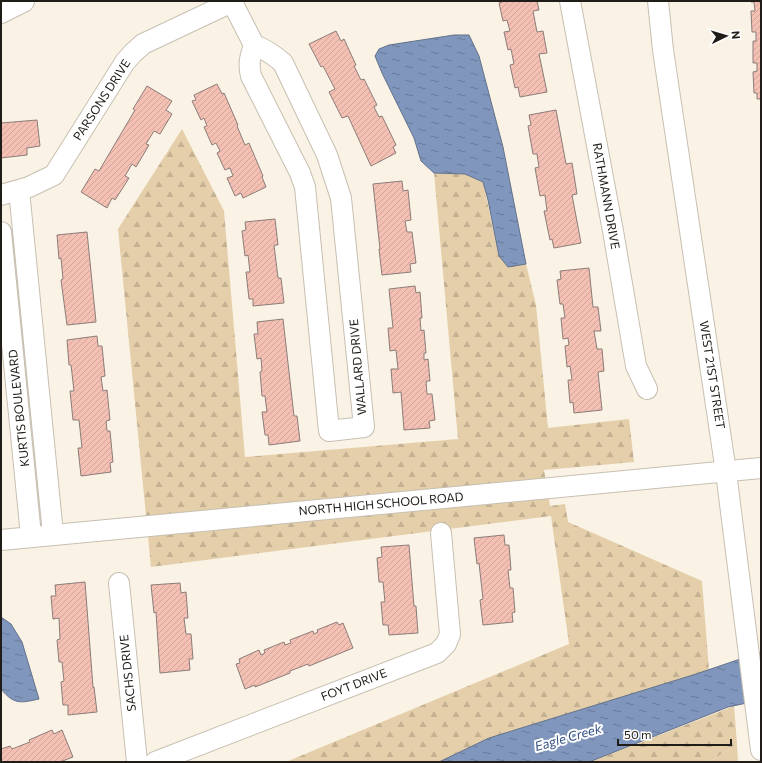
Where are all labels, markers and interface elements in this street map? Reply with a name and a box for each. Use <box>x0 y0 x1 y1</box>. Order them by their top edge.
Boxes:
north arrow <box>706 16 746 56</box>
text: N <box>730 30 743 40</box>
street label: PARSONS DRIVE <box>70 56 133 143</box>
street label: RATHMANN DRIVE <box>591 142 623 250</box>
street label: WALLARD DRIVE <box>346 318 368 416</box>
street label: WEST 21ST STREET <box>698 320 729 430</box>
street label: KURTIS BOULEVARD <box>5 349 31 467</box>
street label: NORTH HIGH SCHOOL ROAD <box>298 489 464 517</box>
street label: SACHS DRIVE <box>116 634 138 712</box>
street label: FOYT DRIVE <box>319 665 389 703</box>
water label: Eagle Creek <box>533 720 604 754</box>
scale bar <box>618 721 731 747</box>
text: 50 m <box>624 727 652 741</box>

